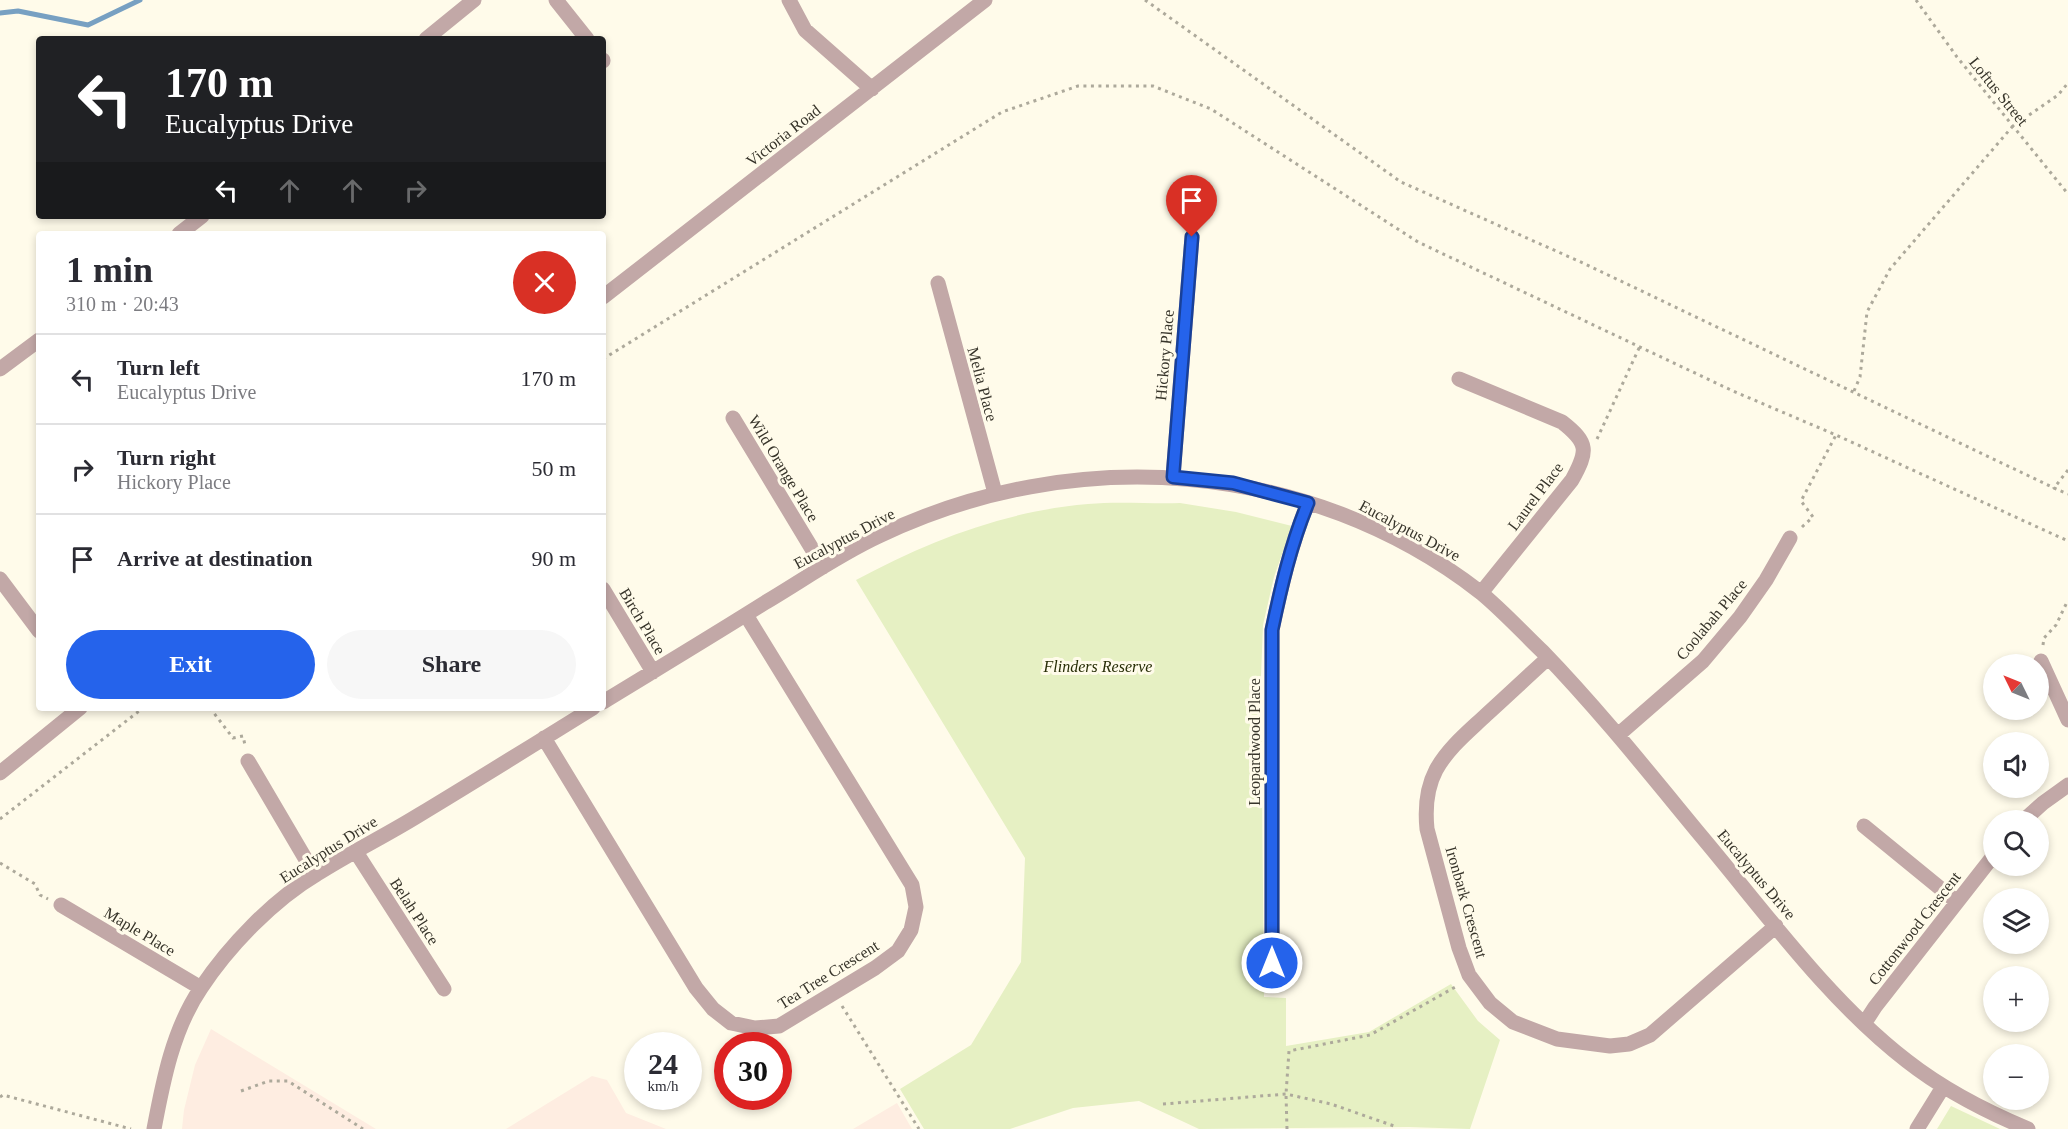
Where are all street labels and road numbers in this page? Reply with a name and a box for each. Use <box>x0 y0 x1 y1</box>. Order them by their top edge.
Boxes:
street label: Loftus Street <box>1966 54 2032 129</box>
street label: Victoria Road <box>743 101 824 170</box>
street label: Hickory Place <box>1152 309 1178 401</box>
street label: Melia Place <box>964 345 1001 423</box>
street label: Wild Orange Place <box>744 412 822 525</box>
street label: Laurel Place <box>1504 459 1566 534</box>
street label: Eucalyptus Drive <box>1356 497 1463 565</box>
street label: Eucalyptus Drive <box>791 505 898 573</box>
street label: Coolabah Place <box>1673 576 1750 663</box>
street label: Birch Place <box>616 585 669 657</box>
street label: Leopardwood Place <box>1246 678 1264 806</box>
street label: Eucalyptus Drive <box>276 813 381 887</box>
street label: Eucalyptus Drive <box>1713 826 1799 923</box>
street label: Ironbark Crescent <box>1442 844 1491 960</box>
street label: Cottonwood Crescent <box>1865 868 1964 988</box>
street label: Belah Place <box>387 875 442 948</box>
street label: Maple Place <box>101 904 178 960</box>
street label: Tea Tree Crescent <box>775 936 882 1012</box>

